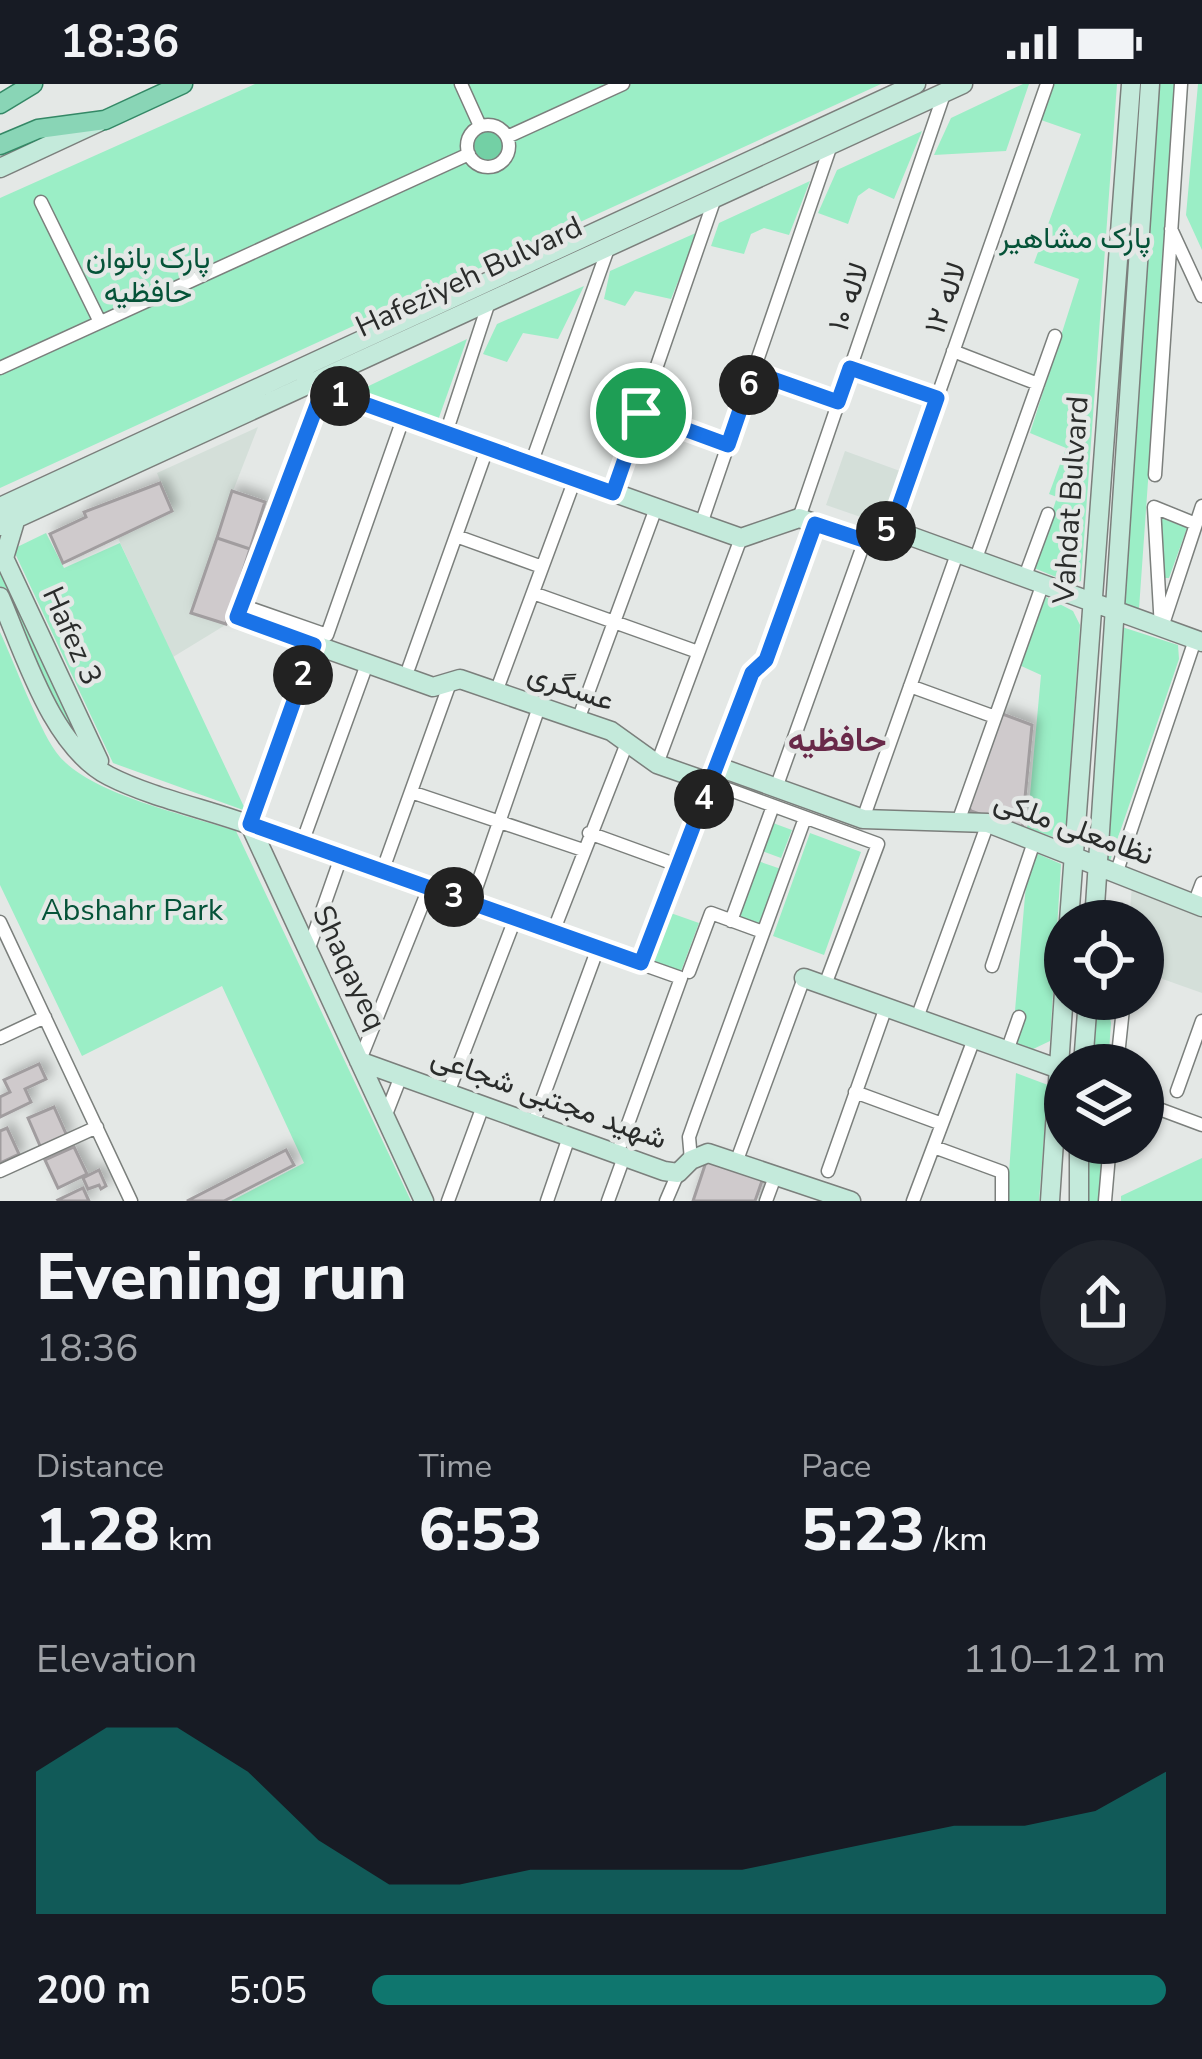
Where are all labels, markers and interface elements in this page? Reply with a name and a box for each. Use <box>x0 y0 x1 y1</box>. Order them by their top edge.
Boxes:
text: 18:36 <box>60 12 179 73</box>
street label: Hafeziyeh Bulvard <box>349 207 589 347</box>
park label: پارک مشاهیر <box>998 218 1151 259</box>
park label: پارک بانوان حافظیه <box>86 238 210 313</box>
street label: لاله ۱۰ <box>818 257 880 337</box>
street label: لاله ۱۲ <box>915 257 977 339</box>
pin: 6 <box>719 355 779 415</box>
pin <box>590 362 692 464</box>
text: 6 <box>739 362 759 407</box>
pin: 1 <box>310 366 370 426</box>
text: 1 <box>330 373 350 418</box>
icon: arrive <box>608 380 674 446</box>
street label: Vahdat Bulvard <box>1043 395 1099 606</box>
pin: 5 <box>856 501 916 561</box>
text: 5 <box>876 508 896 553</box>
street label: Hafez 3 <box>32 580 112 692</box>
pin: 2 <box>273 645 333 705</box>
text: 2 <box>293 652 313 697</box>
street label: عسگری <box>522 653 620 721</box>
district label: حافظیه <box>788 718 886 763</box>
pin: 4 <box>674 769 734 829</box>
text: 4 <box>694 776 714 821</box>
street label: نظامعلی ملکی <box>989 780 1159 876</box>
pin: 3 <box>424 867 484 927</box>
text: 3 <box>444 874 464 919</box>
park label: Abshahr Park <box>41 890 224 931</box>
street label: Shaqayeq <box>302 899 396 1037</box>
map controls <box>1044 900 1164 1164</box>
button: locate <box>1044 900 1164 1020</box>
street label: شهید مجتبی شجاعی <box>426 1036 672 1160</box>
button: layers <box>1044 1044 1164 1164</box>
text: Evening run <box>36 1232 407 1322</box>
button: share <box>1040 1240 1166 1366</box>
text: 18:36 <box>36 1322 139 1375</box>
text: Distance <box>36 1444 164 1489</box>
text: Time <box>419 1444 492 1489</box>
text: Pace <box>801 1444 871 1489</box>
text: 1.28 <box>36 1489 160 1571</box>
text: 6:53 <box>419 1489 542 1571</box>
text: 5:23 <box>801 1489 925 1571</box>
text: km <box>160 1517 213 1562</box>
text: /km <box>925 1517 987 1562</box>
text: Elevation <box>36 1633 197 1686</box>
text: 110–121 m <box>963 1633 1166 1686</box>
text: 200 m <box>36 1964 151 2017</box>
text: 5:05 <box>228 1964 307 2017</box>

